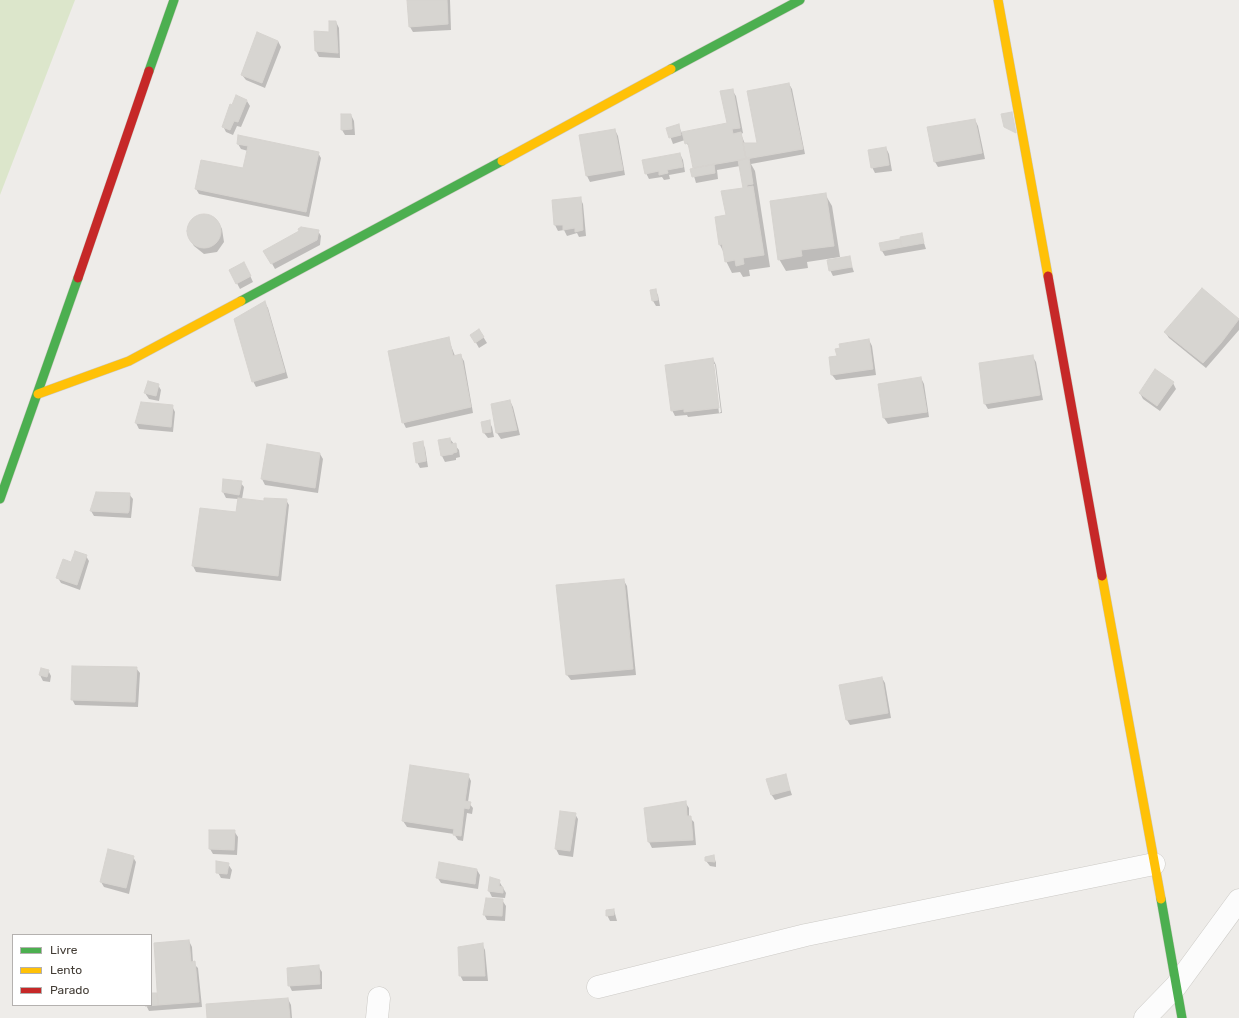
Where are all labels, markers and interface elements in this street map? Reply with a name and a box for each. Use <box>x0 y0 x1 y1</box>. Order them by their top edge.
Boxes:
legend <box>12 934 152 1006</box>
text: Livre <box>50 943 77 957</box>
text: Lento <box>50 963 82 977</box>
text: Parado <box>50 983 89 997</box>

